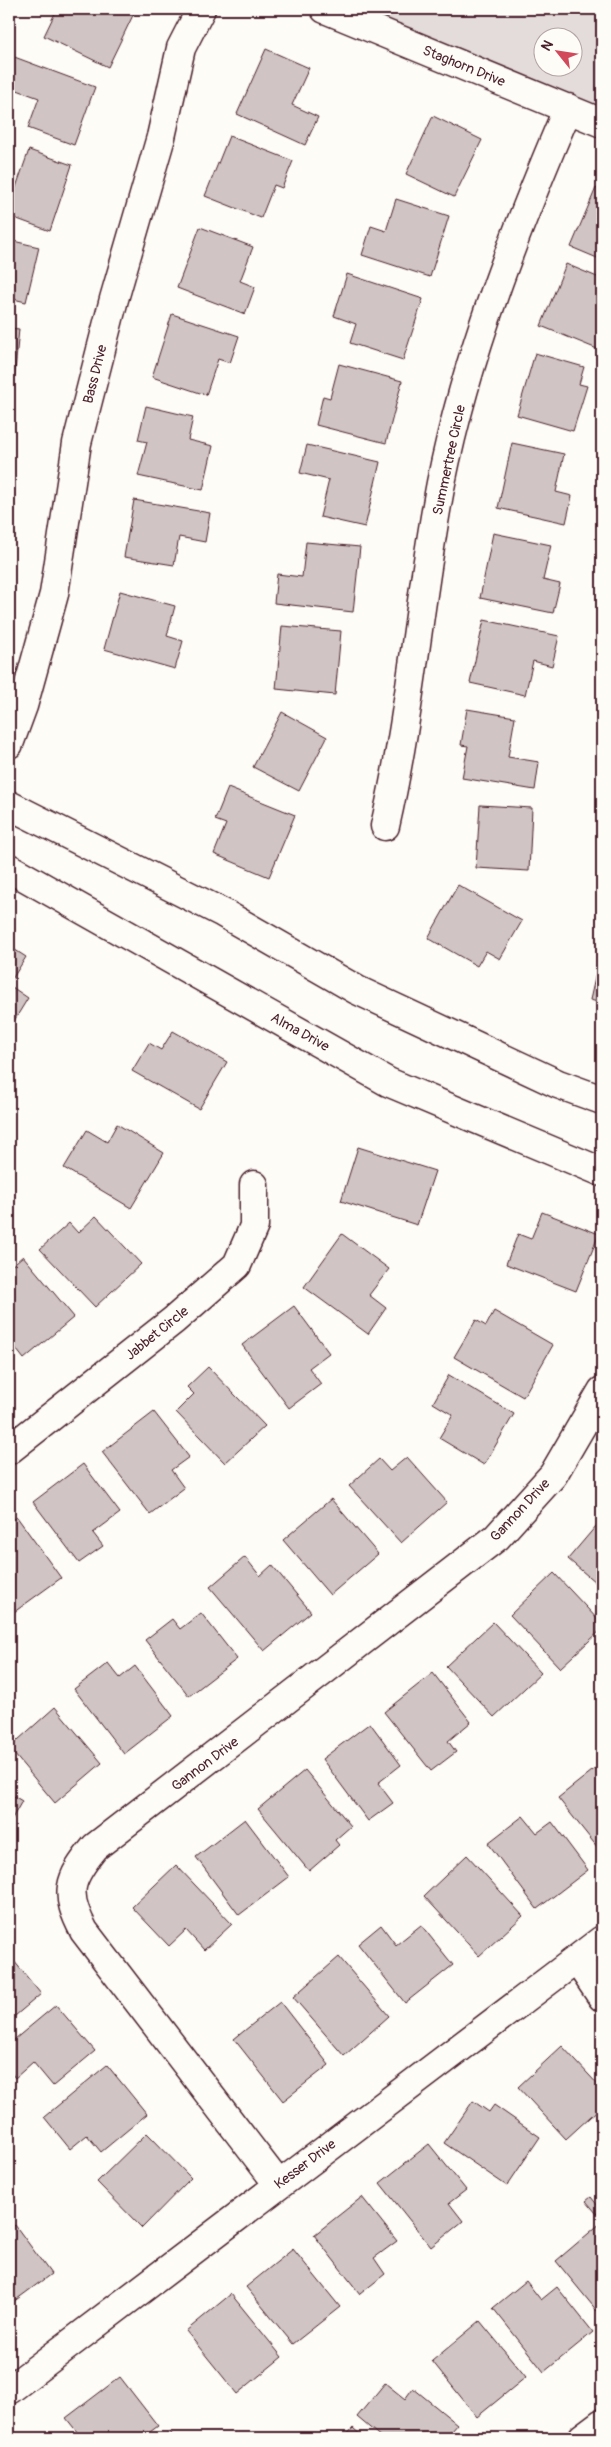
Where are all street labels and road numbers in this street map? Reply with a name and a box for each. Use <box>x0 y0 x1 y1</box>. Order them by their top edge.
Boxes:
street label: Staghorn Drive <box>420 42 508 90</box>
street label: Bass Drive <box>80 343 111 405</box>
street label: Summertree Circle <box>429 403 469 517</box>
street label: Alma Drive <box>268 1009 332 1055</box>
street label: Jabbet Circle <box>122 1302 192 1364</box>
street label: Gannon Drive <box>487 1475 553 1545</box>
street label: Gannon Drive <box>168 1733 242 1795</box>
street label: Kesser Drive <box>271 2135 339 2193</box>

